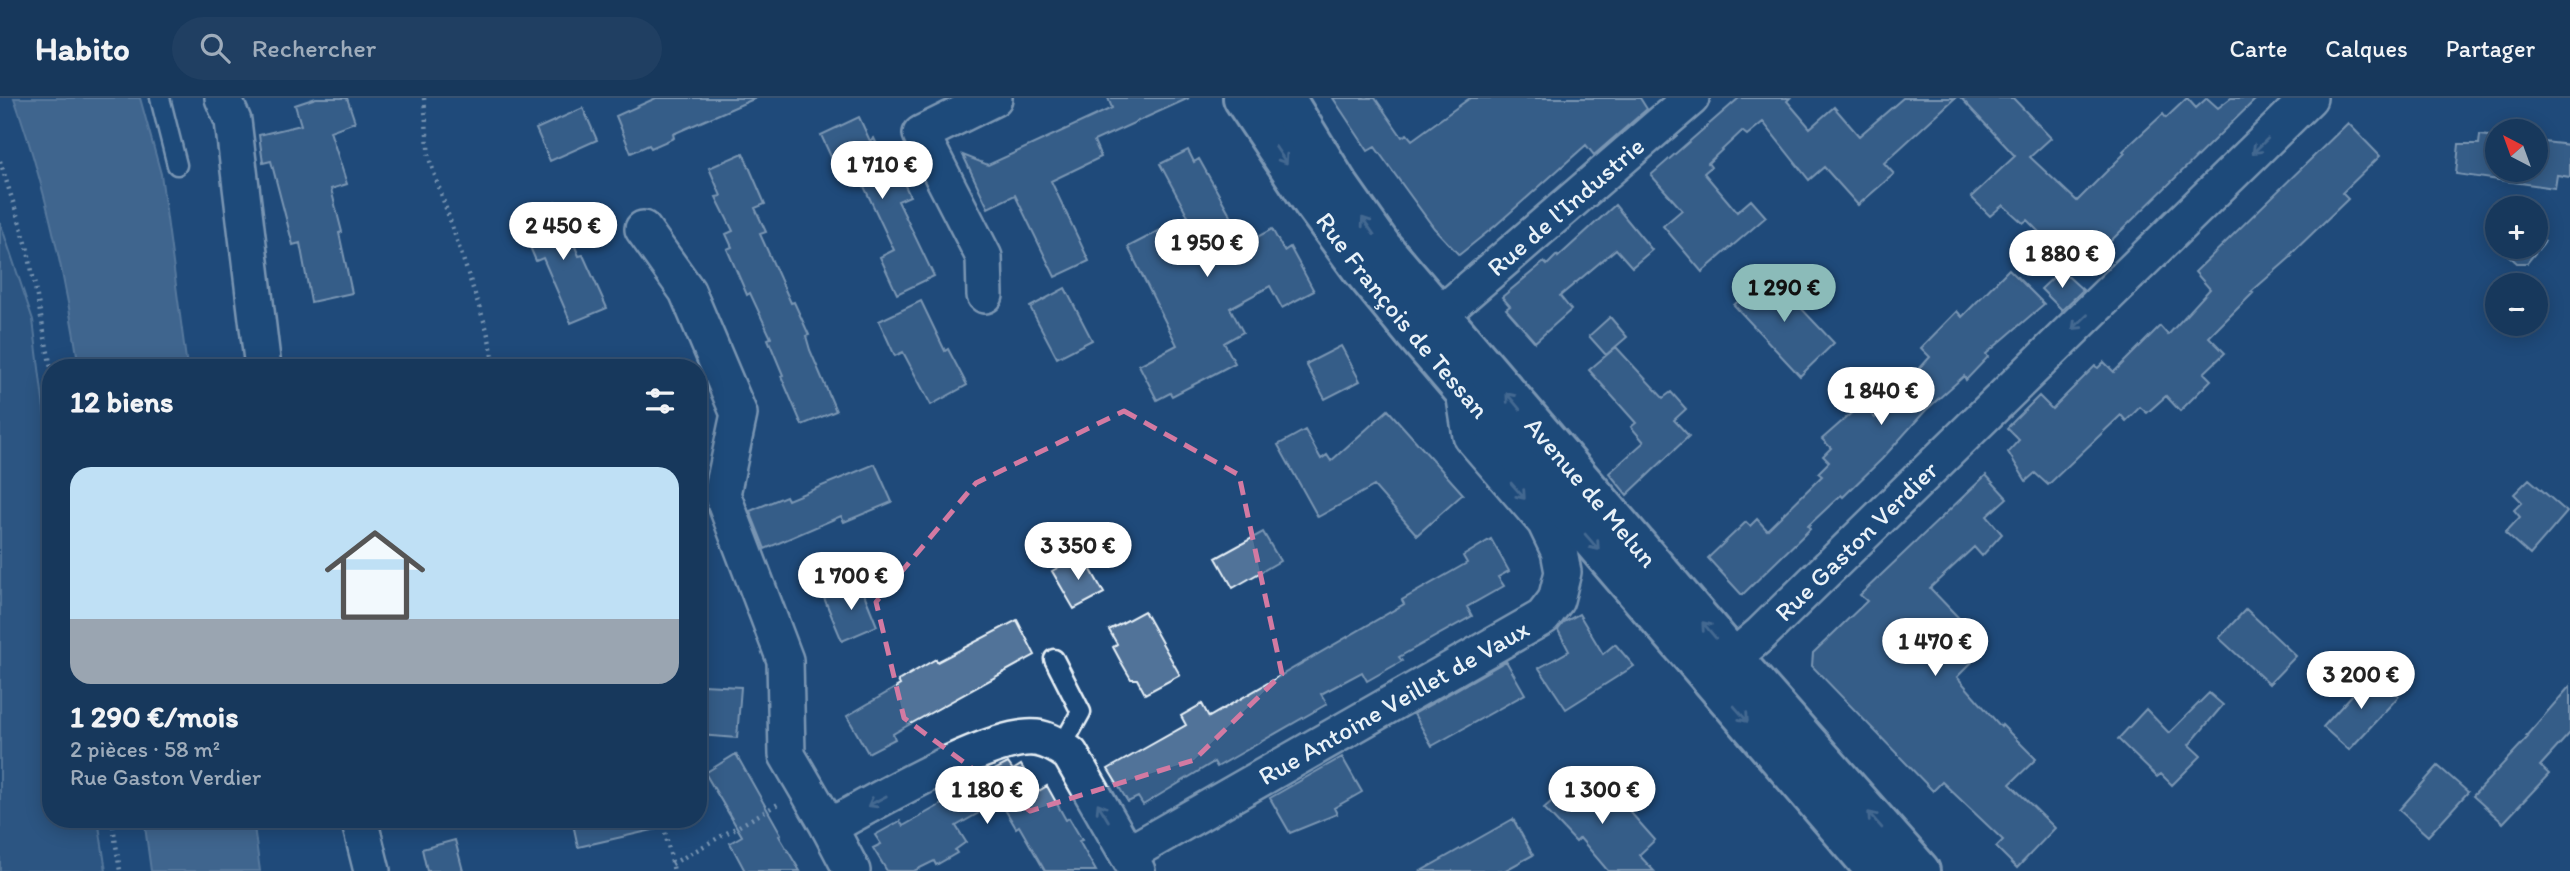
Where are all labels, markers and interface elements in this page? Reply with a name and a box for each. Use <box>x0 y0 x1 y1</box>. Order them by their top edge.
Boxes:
search box <box>172 17 662 80</box>
text: Habito <box>35 29 130 68</box>
icon: search <box>196 29 234 67</box>
text: Rechercher <box>252 32 376 64</box>
text: Carte <box>2230 34 2287 63</box>
text: Calques <box>2325 34 2408 63</box>
text: Partager <box>2446 34 2535 63</box>
north arrow <box>2485 119 2548 182</box>
map controls <box>2485 119 2548 336</box>
street label: Rue de l'Industrie <box>1480 130 1651 283</box>
one-way arrow <box>2252 137 2269 154</box>
pin: 1 710 € <box>817 141 947 201</box>
one-way arrow <box>1273 145 1288 164</box>
text: 1 710 € <box>847 150 917 178</box>
button: + <box>2485 196 2548 259</box>
pin: 2 450 € <box>498 202 628 262</box>
street label: Rue François de Tessan <box>1309 206 1497 425</box>
text: 2 450 € <box>525 211 601 239</box>
one-way arrow <box>1361 217 1375 236</box>
pin: 1 950 € <box>1142 220 1272 279</box>
text: 1 950 € <box>1171 228 1243 256</box>
pin: 1 880 € <box>1997 230 2127 290</box>
text: 1 880 € <box>2025 239 2099 267</box>
pin: 1 290 € <box>1719 264 1849 324</box>
text: 1 290 € <box>1748 273 1820 301</box>
button: − <box>2485 273 2548 336</box>
one-way arrow <box>2072 314 2089 331</box>
pin: 1 840 € <box>1816 368 1946 427</box>
text: 1 840 € <box>1844 376 1918 404</box>
icon: filters <box>641 382 679 420</box>
text: 12 biens <box>70 383 173 420</box>
one-way arrow <box>1505 392 1521 410</box>
street label: Avenue de Melun <box>1518 410 1665 574</box>
street label: Rue Gaston Verdier <box>1768 453 1945 628</box>
one-way arrow <box>1510 482 1526 500</box>
icon: home <box>312 512 438 638</box>
pin: 3 350 € <box>1013 522 1143 582</box>
text: 3 350 € <box>1041 531 1115 559</box>
one-way arrow <box>1584 532 1600 550</box>
pin: 1 700 € <box>786 552 916 612</box>
text: 1 700 € <box>814 561 888 589</box>
street label: Rue Antoine Veillet de Vaux <box>1253 612 1535 792</box>
pin: 1 470 € <box>1870 618 2000 678</box>
one-way arrow <box>1701 621 1717 639</box>
text: 1 470 € <box>1898 627 1972 655</box>
pin: 3 200 € <box>2296 652 2426 711</box>
text: 3 200 € <box>2323 660 2399 688</box>
text: 1 290 €/mois <box>70 698 239 735</box>
one-way arrow <box>1733 705 1749 723</box>
text: 2 pièces · 58 m² <box>70 735 220 763</box>
text: Rue Gaston Verdier <box>70 763 261 791</box>
pin: 1 180 € <box>922 766 1052 826</box>
pin: 1 300 € <box>1537 766 1667 826</box>
text: 1 180 € <box>951 775 1023 803</box>
text: 1 300 € <box>1564 775 1640 803</box>
one-way arrow <box>867 794 888 808</box>
one-way arrow <box>1096 803 1110 823</box>
one-way arrow <box>1867 811 1883 829</box>

